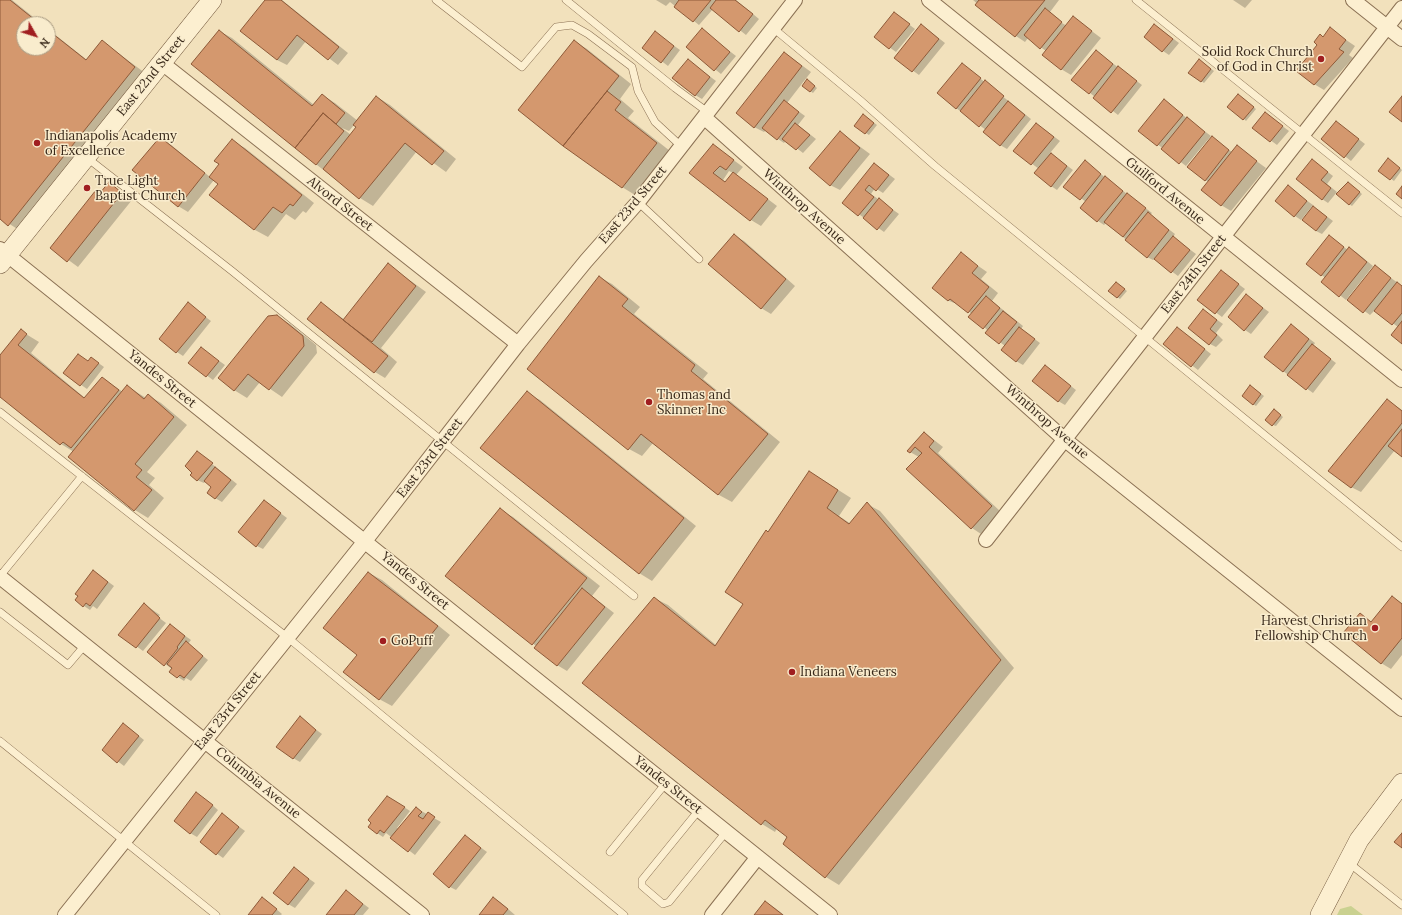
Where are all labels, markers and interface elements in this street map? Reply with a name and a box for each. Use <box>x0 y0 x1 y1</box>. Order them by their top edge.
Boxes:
north arrow <box>16 16 56 56</box>
street label: East 22nd Street <box>114 33 188 119</box>
text: N <box>36 35 53 51</box>
place label: Solid Rock Church of God in Christ <box>1202 44 1313 75</box>
marker: Solid Rock Church of God in Christ <box>1316 54 1326 64</box>
place label: Indianapolis Academy of Excellence <box>45 128 177 159</box>
marker: Indianapolis Academy of Excellence <box>32 138 42 148</box>
street label: Guilford Avenue <box>1122 154 1208 228</box>
street label: East 23rd Street <box>596 163 670 247</box>
street label: Winthrop Avenue <box>760 166 848 248</box>
place label: True Light Baptist Church <box>95 173 186 204</box>
street label: Alvord Street <box>304 173 376 235</box>
marker: True Light Baptist Church <box>82 183 92 193</box>
street label: East 24th Street <box>1158 231 1230 317</box>
street label: Yandes Street <box>125 347 199 411</box>
street label: Winthrop Avenue <box>1002 382 1092 462</box>
place label: Thomas and Skinner Inc <box>657 387 731 418</box>
marker: Thomas and Skinner Inc <box>644 397 654 407</box>
street label: East 23rd Street <box>394 415 466 501</box>
street label: Yandes Street <box>378 549 452 613</box>
place label: Harvest Christian Fellowship Church <box>1255 613 1367 644</box>
marker: Harvest Christian Fellowship Church <box>1370 623 1380 633</box>
place label: GoPuff <box>391 633 433 649</box>
marker: GoPuff <box>378 636 388 646</box>
place label: Indiana Veneers <box>800 664 897 680</box>
marker: Indiana Veneers <box>787 667 797 677</box>
street label: East 23rd Street <box>191 668 265 754</box>
street label: Columbia Avenue <box>212 744 304 822</box>
street label: Yandes Street <box>631 753 705 817</box>

